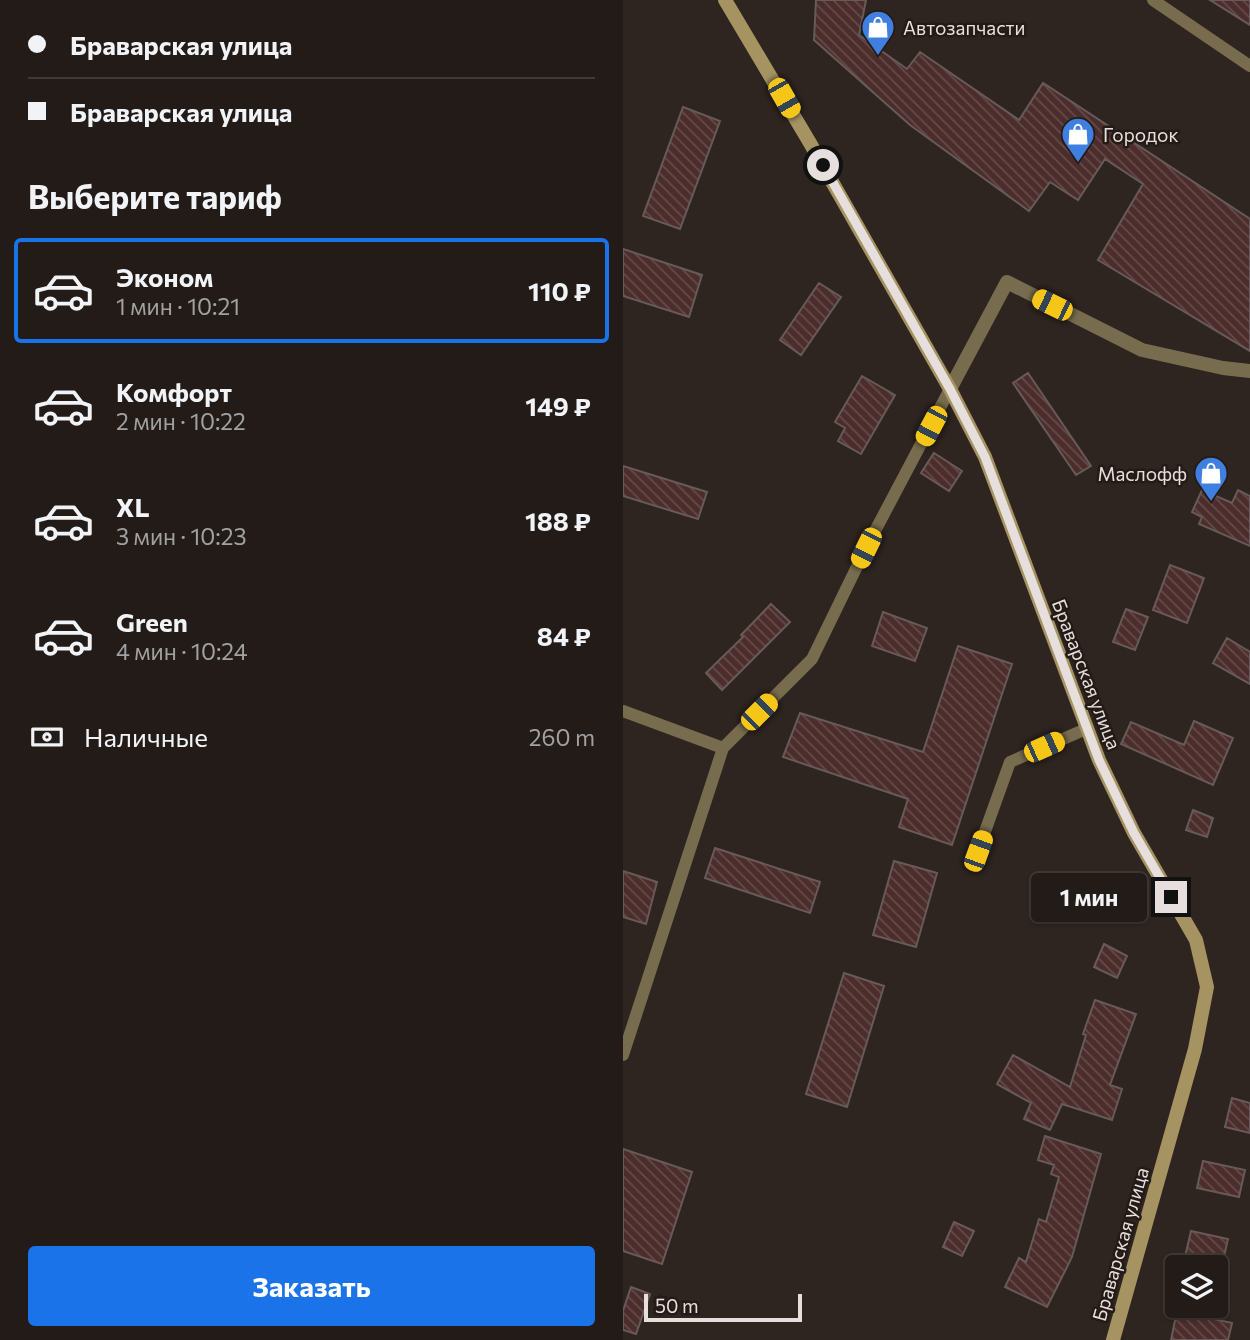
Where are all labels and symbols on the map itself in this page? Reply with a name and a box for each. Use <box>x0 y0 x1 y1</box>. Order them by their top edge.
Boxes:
shop icon: Автозапчасти <box>859 8 897 57</box>
place label: Автозапчасти <box>903 16 1025 39</box>
car <box>765 75 804 121</box>
shop icon: Городок <box>1059 115 1097 164</box>
place label: Городок <box>1103 123 1179 146</box>
route start <box>807 149 839 181</box>
car <box>1029 286 1076 324</box>
car <box>912 403 951 449</box>
shop icon: Маслофф <box>1192 454 1230 503</box>
place label: Маслофф <box>1097 462 1187 485</box>
car <box>848 525 885 571</box>
street label: Браварская улица <box>1048 596 1126 752</box>
car <box>737 690 782 734</box>
car <box>1021 729 1068 765</box>
car <box>961 828 996 874</box>
callout: 1 мин <box>1031 872 1147 922</box>
route end <box>1155 881 1187 913</box>
street label: Браварская улица <box>1087 1164 1153 1324</box>
scale bar <box>644 1291 801 1323</box>

